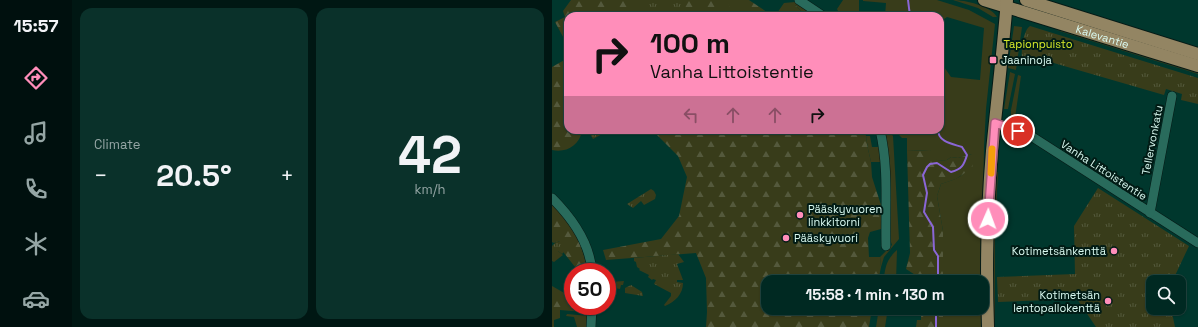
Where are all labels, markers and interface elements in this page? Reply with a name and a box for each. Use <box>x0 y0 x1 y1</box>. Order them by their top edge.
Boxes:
text: 15:57 <box>14 14 58 37</box>
street label: Kalevantie <box>1074 22 1131 51</box>
text: 100 m <box>650 25 730 61</box>
icon: right <box>584 28 636 80</box>
park label: Tapionpuisto <box>1004 37 1073 51</box>
place label: Jaaninoja <box>1001 53 1053 67</box>
marker: Jaaninoja <box>988 55 998 65</box>
text: Vanha Littoistentie <box>650 60 814 83</box>
icon: directions <box>22 64 50 92</box>
icon: left <box>680 104 702 126</box>
icon: ahead <box>722 104 744 126</box>
icon: ahead <box>764 104 786 126</box>
icon: right <box>806 104 828 126</box>
street label: Tellervonkatu <box>1138 104 1166 176</box>
pin <box>1001 114 1035 148</box>
icon: music <box>22 119 50 147</box>
icon: arrive <box>1007 120 1029 142</box>
text: 42 <box>398 122 462 188</box>
text: Climate <box>94 136 140 153</box>
street label: Vanha Littoistentie <box>1058 137 1150 203</box>
text: 20.5° <box>156 156 232 195</box>
text: − <box>94 161 108 189</box>
text: + <box>280 161 294 189</box>
icon: phone <box>22 175 50 203</box>
text: km/h <box>415 181 445 198</box>
position arrow <box>967 198 1009 240</box>
place label: Pääskyvuoren linkkitorni <box>808 202 882 229</box>
marker: Pääskyvuoren linkkitorni <box>795 210 805 220</box>
icon: climate <box>22 230 50 258</box>
place label: Pääskyvuori <box>794 231 858 245</box>
marker: Pääskyvuori <box>781 233 791 243</box>
place label: Kotimetsänkenttä <box>1012 244 1107 258</box>
marker: Kotimetsänkenttä <box>1109 246 1119 256</box>
speed limit sign: 50 <box>564 263 616 315</box>
map controls <box>1146 275 1186 315</box>
button: search <box>1146 275 1186 315</box>
icon: car <box>22 285 50 313</box>
text: 15:58 · 1 min · 130 m <box>806 285 944 304</box>
place label: Kotimetsän lentopallokenttä <box>1013 288 1101 315</box>
marker: Kotimetsän lentopallokenttä <box>1103 296 1113 306</box>

